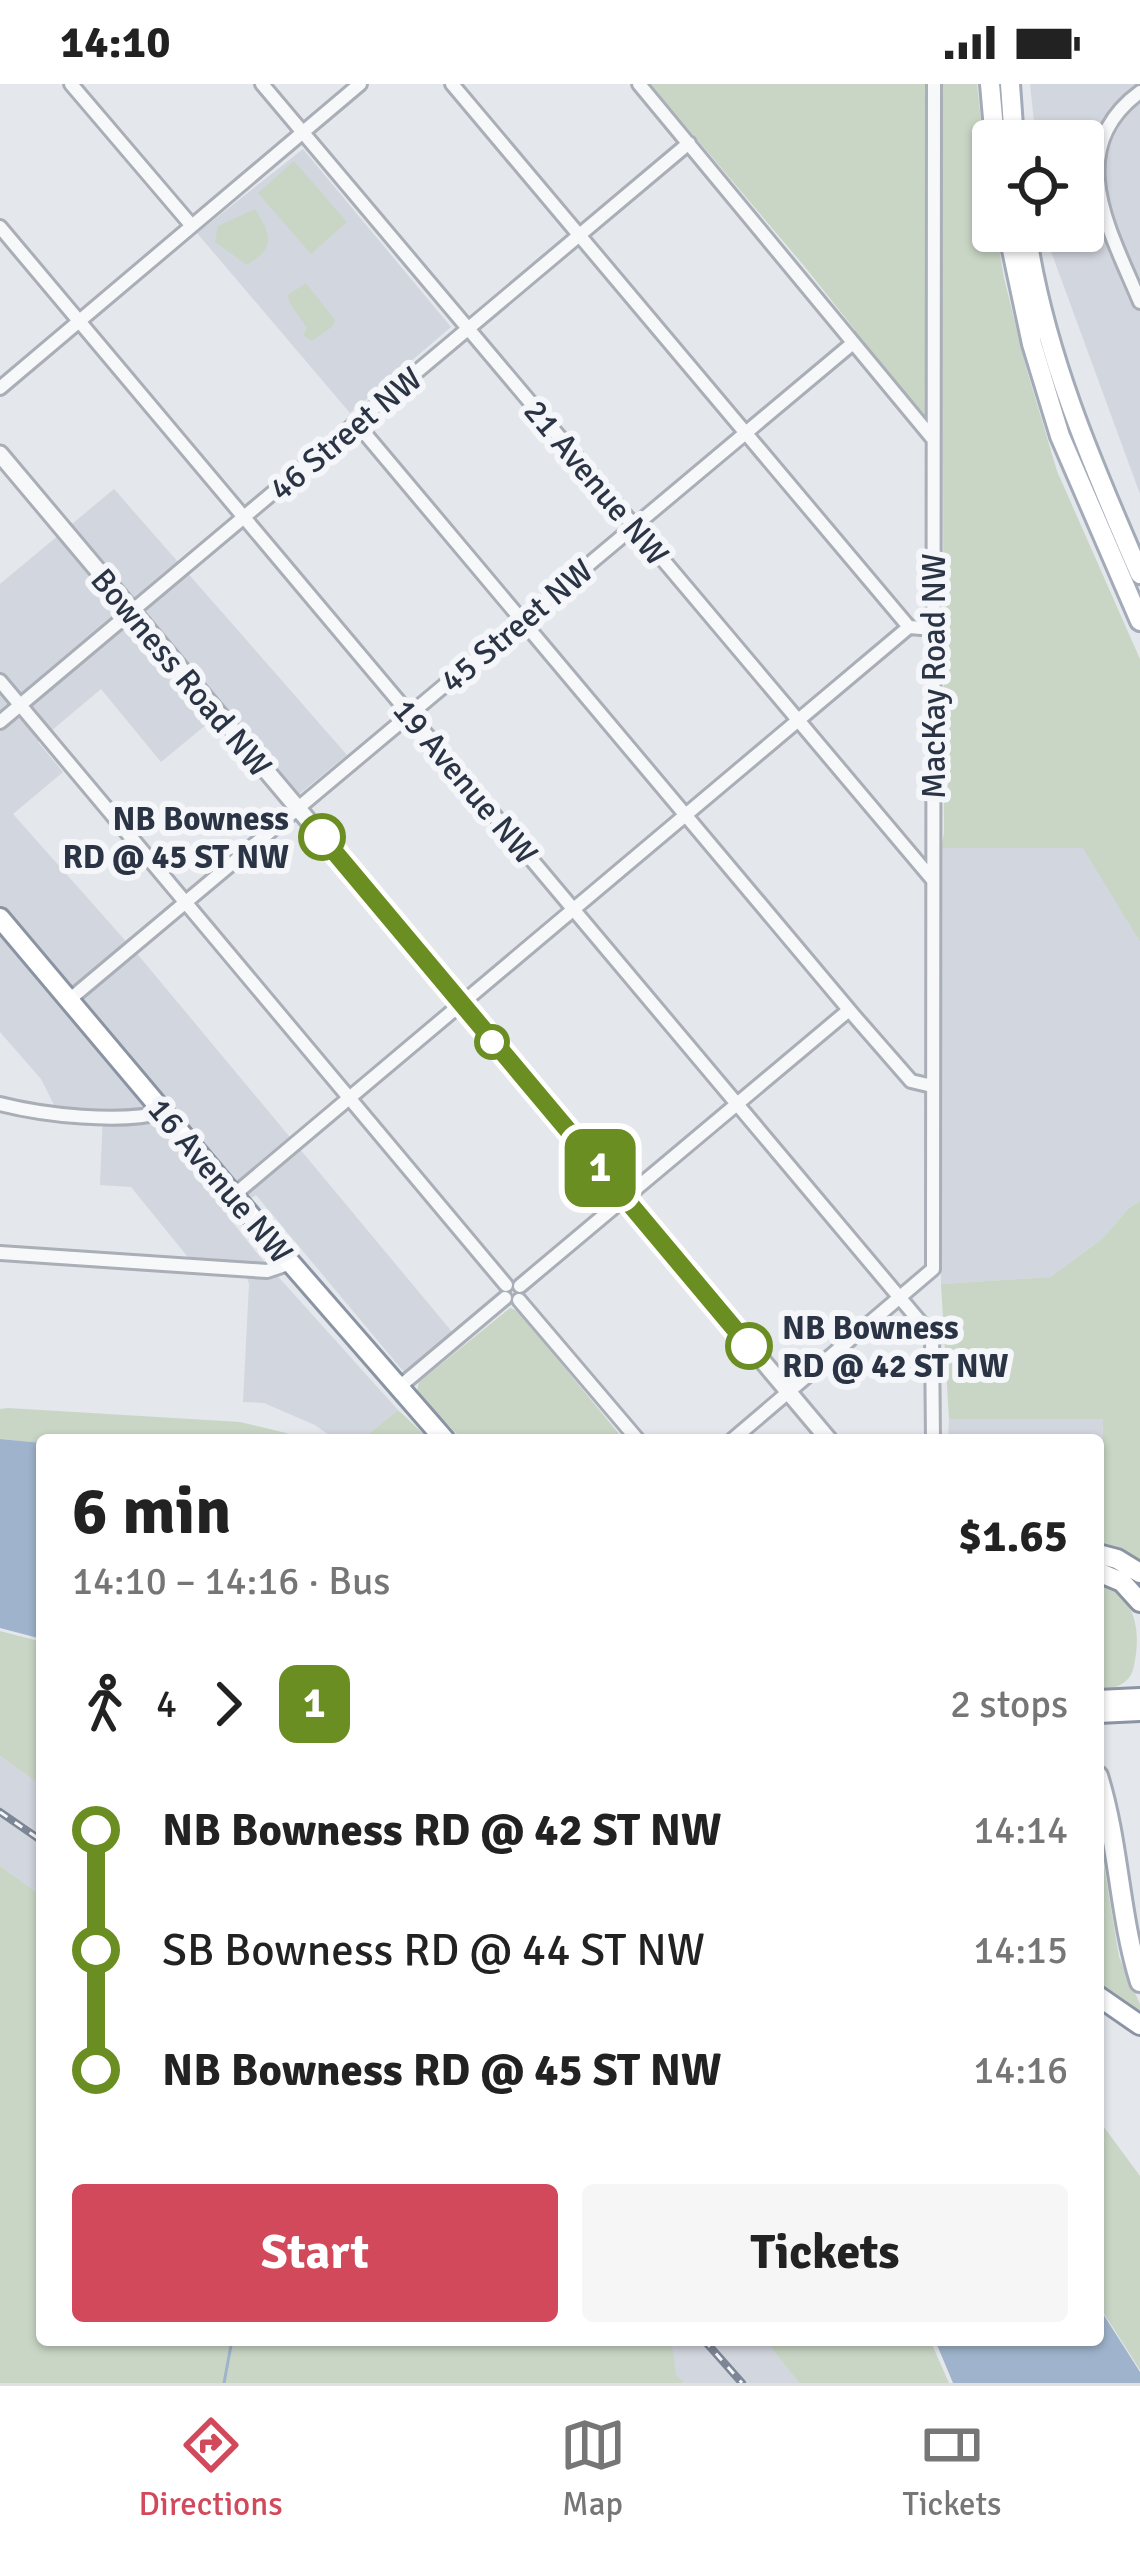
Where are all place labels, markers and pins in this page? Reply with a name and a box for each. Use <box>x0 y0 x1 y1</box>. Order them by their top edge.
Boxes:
place label: NB Bowness RD @ 45 ST NW <box>62 799 289 878</box>
marker: NB Bowness RD @ 45 ST NW <box>300 815 344 859</box>
unlabelled marker <box>476 1026 508 1058</box>
place label: NB Bowness RD @ 42 ST NW <box>782 1308 1009 1387</box>
marker: NB Bowness RD @ 42 ST NW <box>727 1324 771 1368</box>

